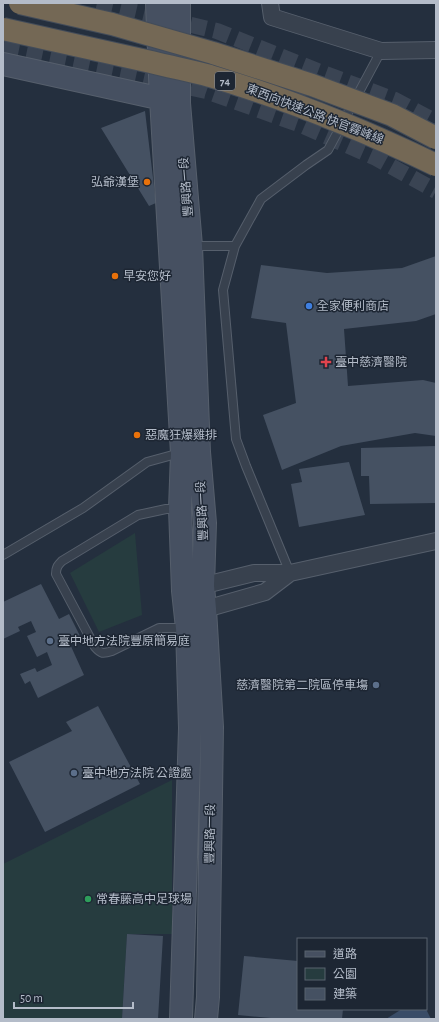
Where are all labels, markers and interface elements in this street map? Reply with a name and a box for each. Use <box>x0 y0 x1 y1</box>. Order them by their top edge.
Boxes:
road number: 74 <box>215 72 235 90</box>
street label: 東西向快速公路 快官霧峰線 <box>245 81 386 146</box>
street label: 豐興路一段 <box>176 157 195 218</box>
place label: 弘爺漢堡 <box>91 175 139 188</box>
marker: 弘爺漢堡 <box>142 177 152 187</box>
place label: 早安您好 <box>123 269 171 282</box>
marker: 早安您好 <box>110 271 120 281</box>
place label: 全家便利商店 <box>317 299 389 312</box>
marker: 全家便利商店 <box>304 301 314 311</box>
place label: 臺中慈濟醫院 <box>335 355 407 368</box>
marker: 臺中慈濟醫院 <box>320 356 332 368</box>
place label: 惡魔狂爆雞排 <box>145 428 217 441</box>
marker: 惡魔狂爆雞排 <box>132 430 142 440</box>
street label: 豐興路一段 <box>193 481 210 541</box>
place label: 臺中地方法院豐原簡易庭 <box>58 634 190 647</box>
marker: 臺中地方法院豐原簡易庭 <box>45 636 55 646</box>
place label: 慈濟醫院第二院區停車塲 <box>236 678 368 691</box>
marker: 慈濟醫院第二院區停車塲 <box>371 680 381 690</box>
place label: 臺中地方法院 公證處 <box>82 766 192 779</box>
marker: 臺中地方法院 公證處 <box>69 768 79 778</box>
street label: 豐興路一段 <box>202 804 217 864</box>
place label: 常春藤高中足球場 <box>96 892 192 905</box>
marker: 常春藤高中足球場 <box>83 894 93 904</box>
legend <box>297 938 427 1010</box>
text: 道路 <box>333 947 357 960</box>
text: 公園 <box>333 968 357 980</box>
scale bar <box>14 984 133 1010</box>
text: 建築 <box>333 987 357 1000</box>
text: 50 m <box>20 992 43 1004</box>

